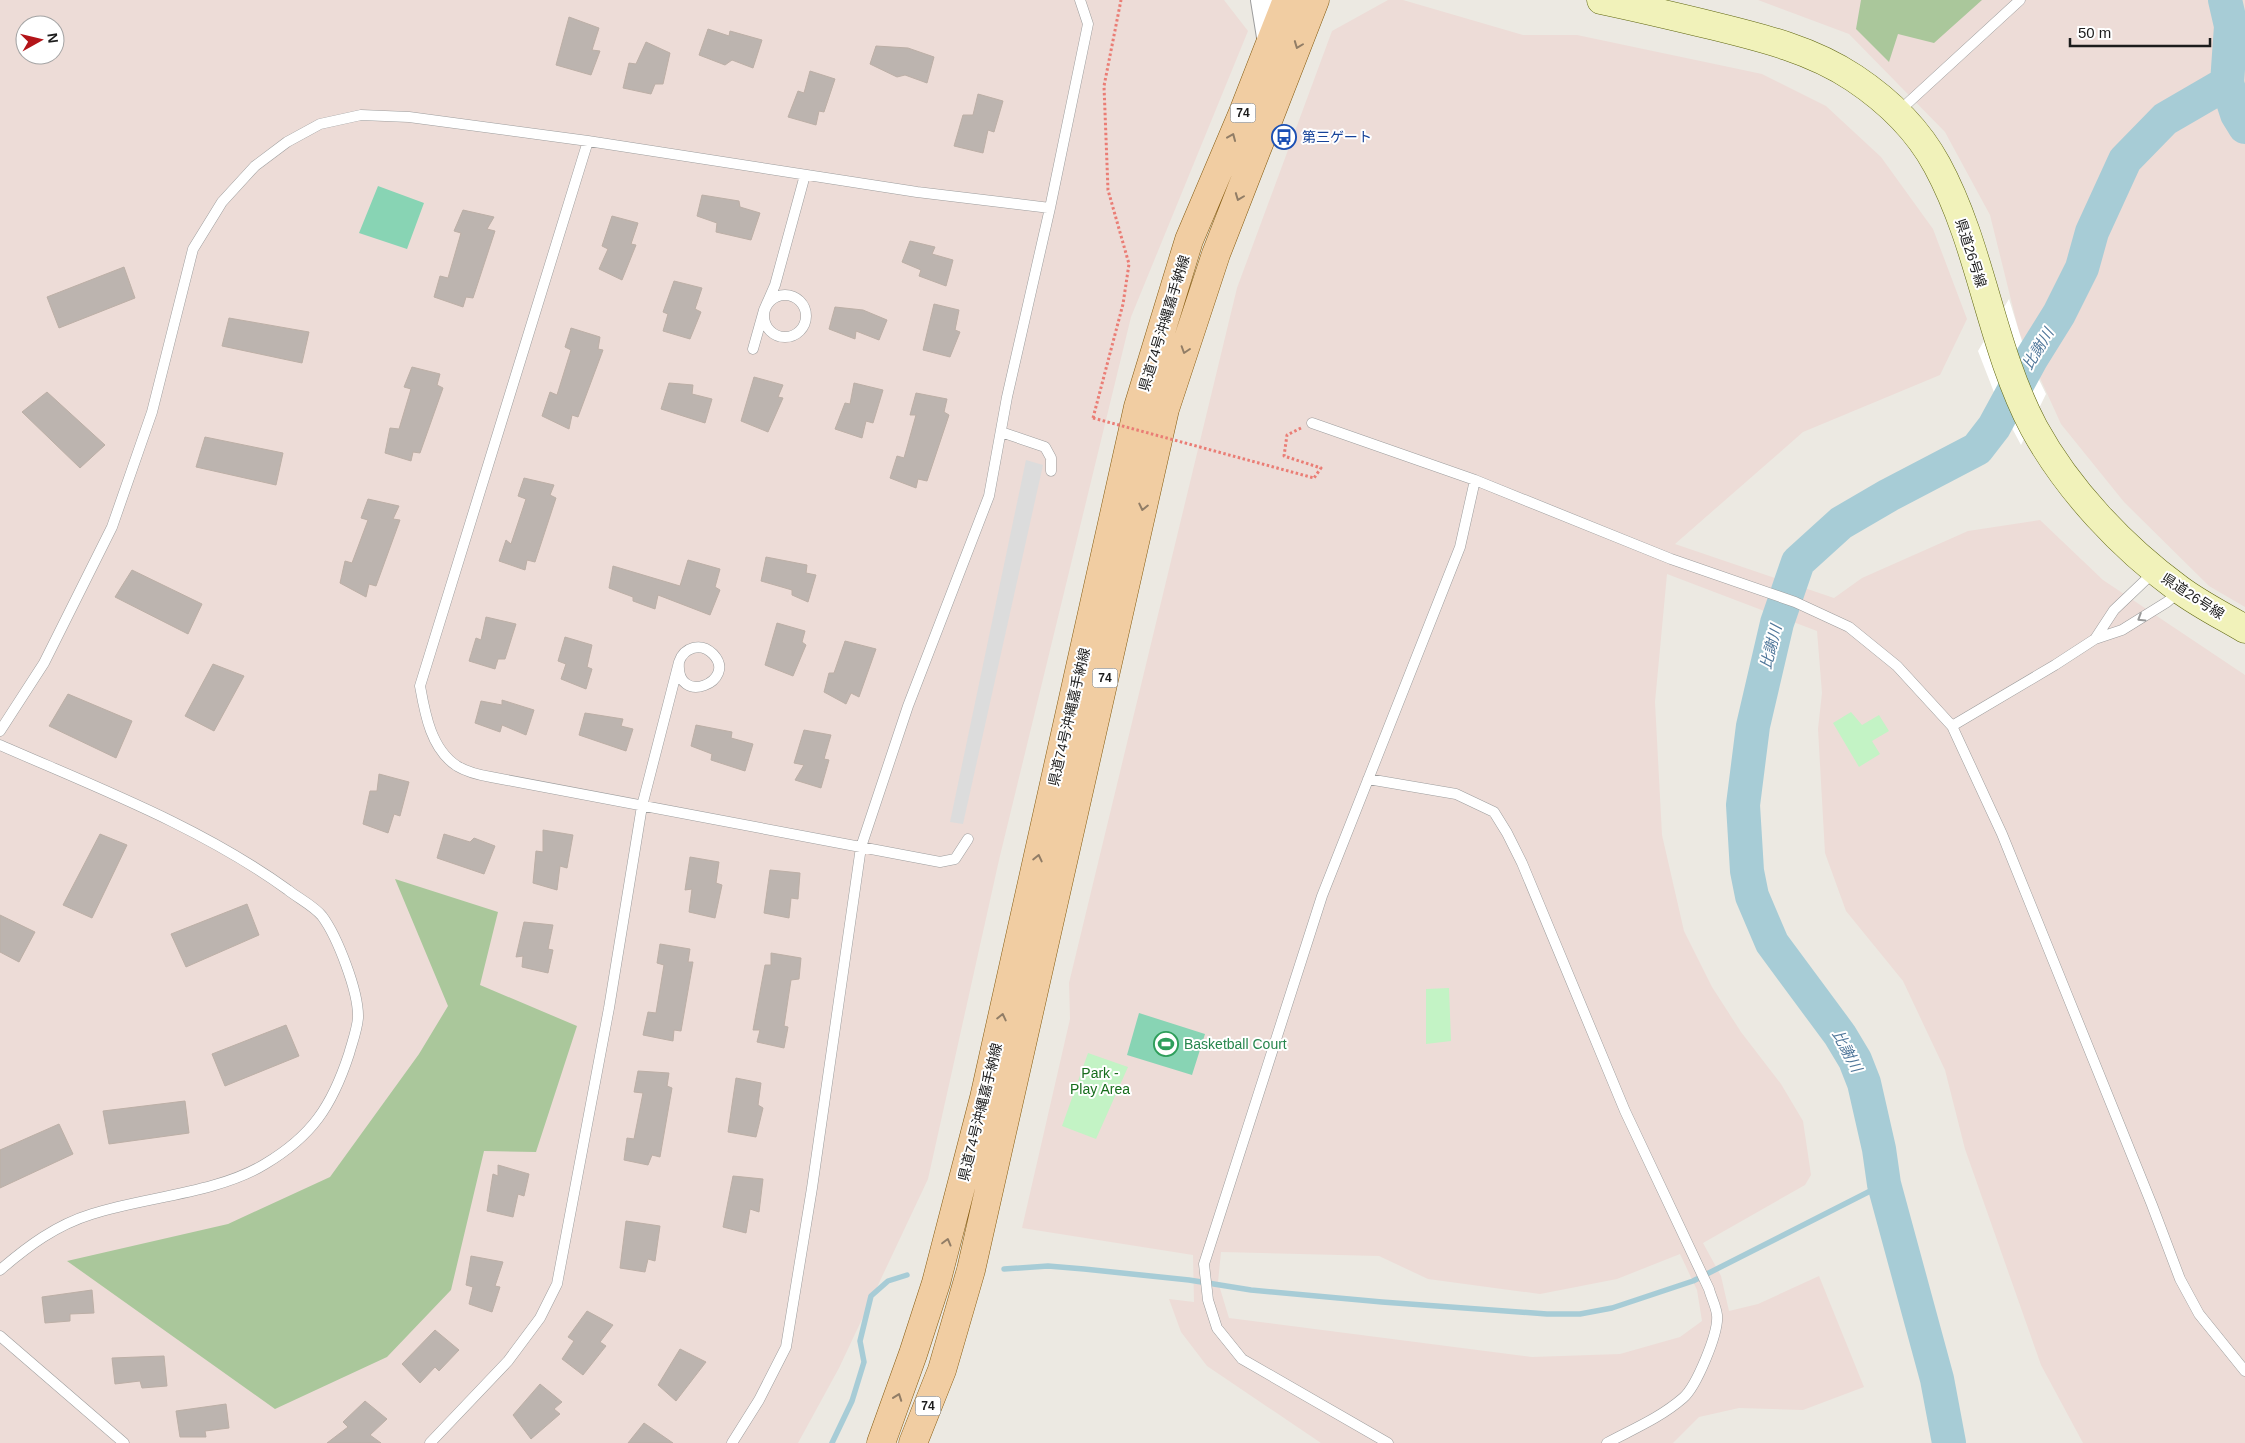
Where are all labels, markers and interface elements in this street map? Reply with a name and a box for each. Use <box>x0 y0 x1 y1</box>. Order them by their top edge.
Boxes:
north arrow <box>15 15 65 65</box>
scale bar <box>2070 15 2210 47</box>
text: 50 m <box>2078 24 2111 41</box>
text: N <box>44 32 62 44</box>
one-way arrow <box>1294 41 1304 49</box>
road number: 74 <box>1230 104 1256 122</box>
bus stop icon: 第三ゲート <box>1271 124 1297 150</box>
place label: 第三ゲート <box>1302 129 1372 145</box>
one-way arrow <box>1226 133 1237 142</box>
one-way arrow <box>1234 192 1245 201</box>
street label: 県道26号線 <box>1952 216 1990 290</box>
street label: 県道74号沖縄嘉手納線 <box>1136 253 1192 393</box>
water label: 比謝川 <box>2019 323 2057 372</box>
one-way arrow <box>1180 345 1190 354</box>
one-way arrow <box>1138 502 1149 511</box>
street label: 県道26号線 <box>2159 570 2227 622</box>
one-way arrow <box>2137 612 2146 622</box>
water label: 比謝川 <box>1757 621 1785 671</box>
street label: 県道74号沖縄嘉手納線 <box>1045 646 1093 788</box>
road number: 74 <box>1092 668 1118 688</box>
one-way arrow <box>1032 854 1043 863</box>
one-way arrow <box>996 1012 1007 1021</box>
water label: 比謝川 <box>1829 1027 1866 1076</box>
sports icon: Basketball Court <box>1153 1031 1179 1057</box>
place label: Basketball Court <box>1184 1036 1287 1052</box>
street label: 県道74号沖縄嘉手納線 <box>955 1041 1005 1183</box>
park label: Park - Play Area <box>1070 1065 1130 1097</box>
one-way arrow <box>941 1238 952 1247</box>
one-way arrow <box>892 1394 902 1402</box>
road number: 74 <box>916 1396 940 1415</box>

